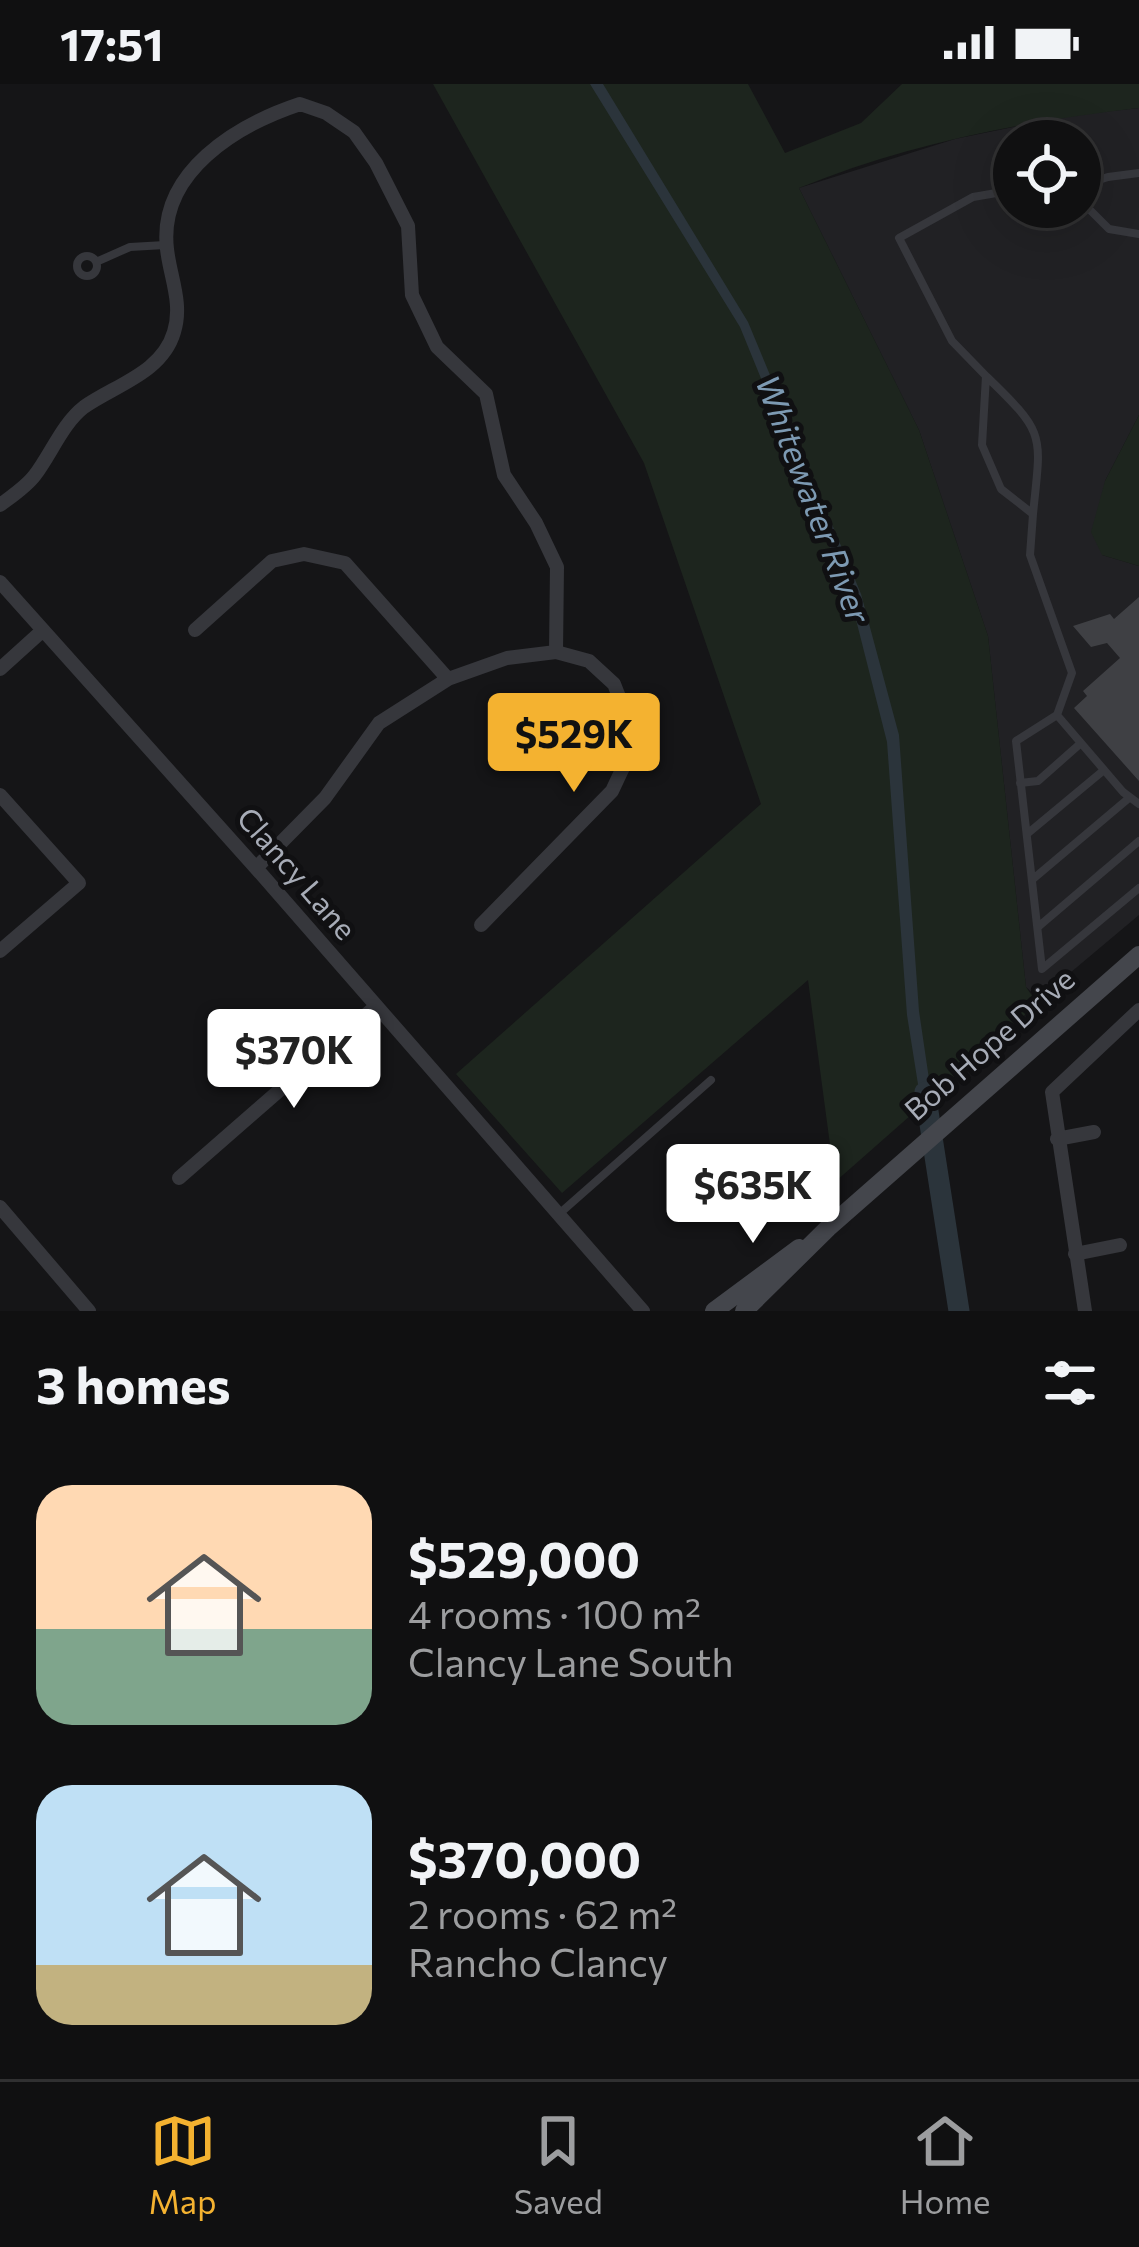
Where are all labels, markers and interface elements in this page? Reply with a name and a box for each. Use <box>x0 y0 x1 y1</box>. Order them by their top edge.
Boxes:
text: 17:51 <box>60 15 164 70</box>
map controls <box>993 120 1101 228</box>
button: locate <box>993 120 1101 228</box>
water label: Whitewater River <box>748 369 881 630</box>
pin: $529K <box>490 693 658 795</box>
text: $529K <box>515 708 633 756</box>
street label: Clancy Lane <box>230 799 365 946</box>
street label: Bob Hope Drive <box>896 959 1081 1127</box>
pin: $370K <box>210 1009 378 1111</box>
text: $370K <box>234 1024 354 1072</box>
pin: $635K <box>669 1144 837 1246</box>
text: $635K <box>694 1159 812 1207</box>
icon: filters <box>1037 1350 1103 1416</box>
text: 3 homes <box>36 1352 231 1415</box>
text: $529,000 <box>408 1526 640 1589</box>
icon: home <box>132 1533 276 1677</box>
text: 4 rooms · 100 m² <box>408 1589 701 1637</box>
text: Clancy Lane South <box>408 1637 734 1685</box>
text: $370,000 <box>408 1826 641 1889</box>
icon: home <box>132 1833 276 1977</box>
text: 2 rooms · 62 m² <box>408 1889 677 1937</box>
text: Rancho Clancy <box>408 1937 668 1985</box>
tab: Map <box>149 2108 217 2221</box>
tab: Saved <box>514 2108 603 2221</box>
tab: Home <box>900 2108 990 2221</box>

